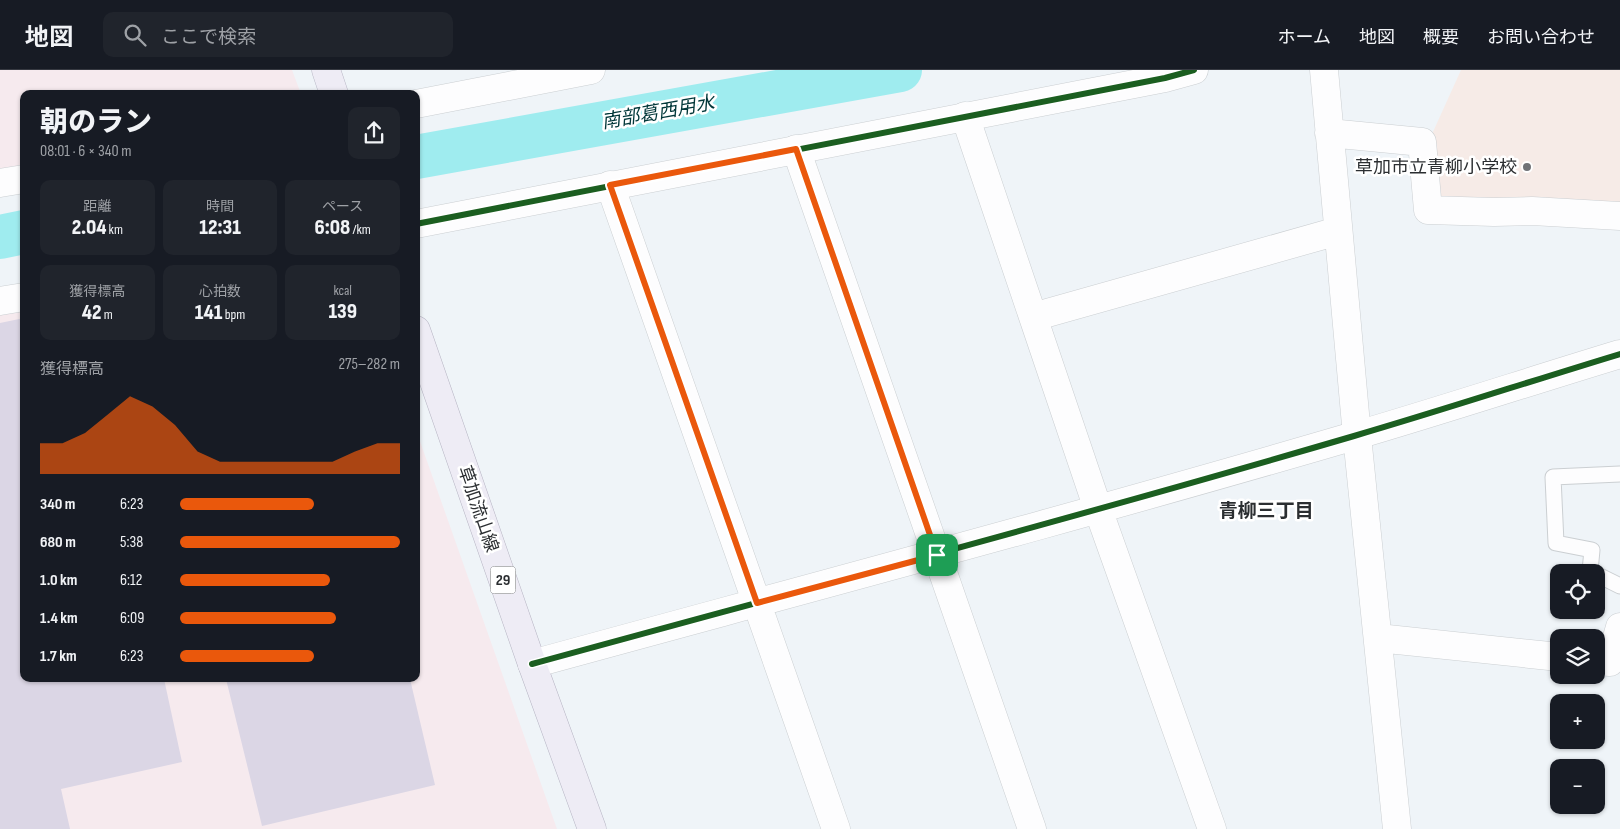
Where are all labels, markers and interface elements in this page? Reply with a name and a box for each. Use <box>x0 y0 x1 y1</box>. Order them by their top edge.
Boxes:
search box <box>103 12 453 57</box>
icon: search <box>121 21 149 49</box>
text: 地図 <box>25 23 73 52</box>
text: ここで検索 <box>161 26 256 49</box>
text: ホーム <box>1278 27 1331 48</box>
text: 地図 <box>1359 27 1395 48</box>
text: 概要 <box>1423 27 1459 48</box>
text: お問い合わせ <box>1487 27 1595 48</box>
water label: 南部葛西用水 <box>600 91 718 134</box>
text: 朝のラン <box>40 106 152 139</box>
button: share <box>348 107 400 159</box>
text: 08:01 · 6 × 340 m <box>40 142 131 161</box>
place label: 草加市立青柳小学校 <box>1355 157 1517 178</box>
marker: 草加市立青柳小学校 <box>1521 161 1533 173</box>
text: 距離 <box>83 198 111 215</box>
text: 時間 <box>206 198 234 215</box>
text: ペース <box>322 198 363 215</box>
text: 2.04 <box>72 215 106 240</box>
text: 12:31 <box>199 215 241 240</box>
text: 6:08 <box>315 215 350 240</box>
text: km <box>106 221 123 238</box>
text: /km <box>350 221 371 238</box>
text: kcal <box>333 282 352 299</box>
text: 獲得標高 <box>69 283 125 300</box>
text: 心拍数 <box>199 283 241 300</box>
text: 139 <box>328 299 357 324</box>
text: 42 <box>82 300 102 325</box>
text: 141 <box>195 300 222 325</box>
text: m <box>102 306 113 323</box>
text: bpm <box>222 306 245 323</box>
text: 275–282 m <box>338 355 400 374</box>
text: 獲得標高 <box>40 360 104 379</box>
street label: 草加流山線 <box>453 463 503 555</box>
text: 340 m <box>40 495 75 514</box>
text: 6:23 <box>120 495 143 514</box>
district label: 青柳三丁目 <box>1218 500 1314 523</box>
text: 680 m <box>40 533 76 552</box>
text: 5:38 <box>120 533 143 552</box>
pin <box>916 534 958 576</box>
icon: arrive <box>923 541 951 569</box>
map controls <box>1550 564 1605 814</box>
button: locate <box>1550 564 1605 619</box>
road number: 29 <box>490 566 516 594</box>
text: 1.0 km <box>40 571 77 590</box>
text: 6:12 <box>120 571 142 590</box>
text: 1.4 km <box>40 609 78 628</box>
text: 6:09 <box>120 609 144 628</box>
button: layers <box>1550 629 1605 684</box>
text: 1.7 km <box>40 647 77 666</box>
text: 6:23 <box>120 647 143 666</box>
button: + <box>1550 694 1605 749</box>
button: − <box>1550 759 1605 814</box>

